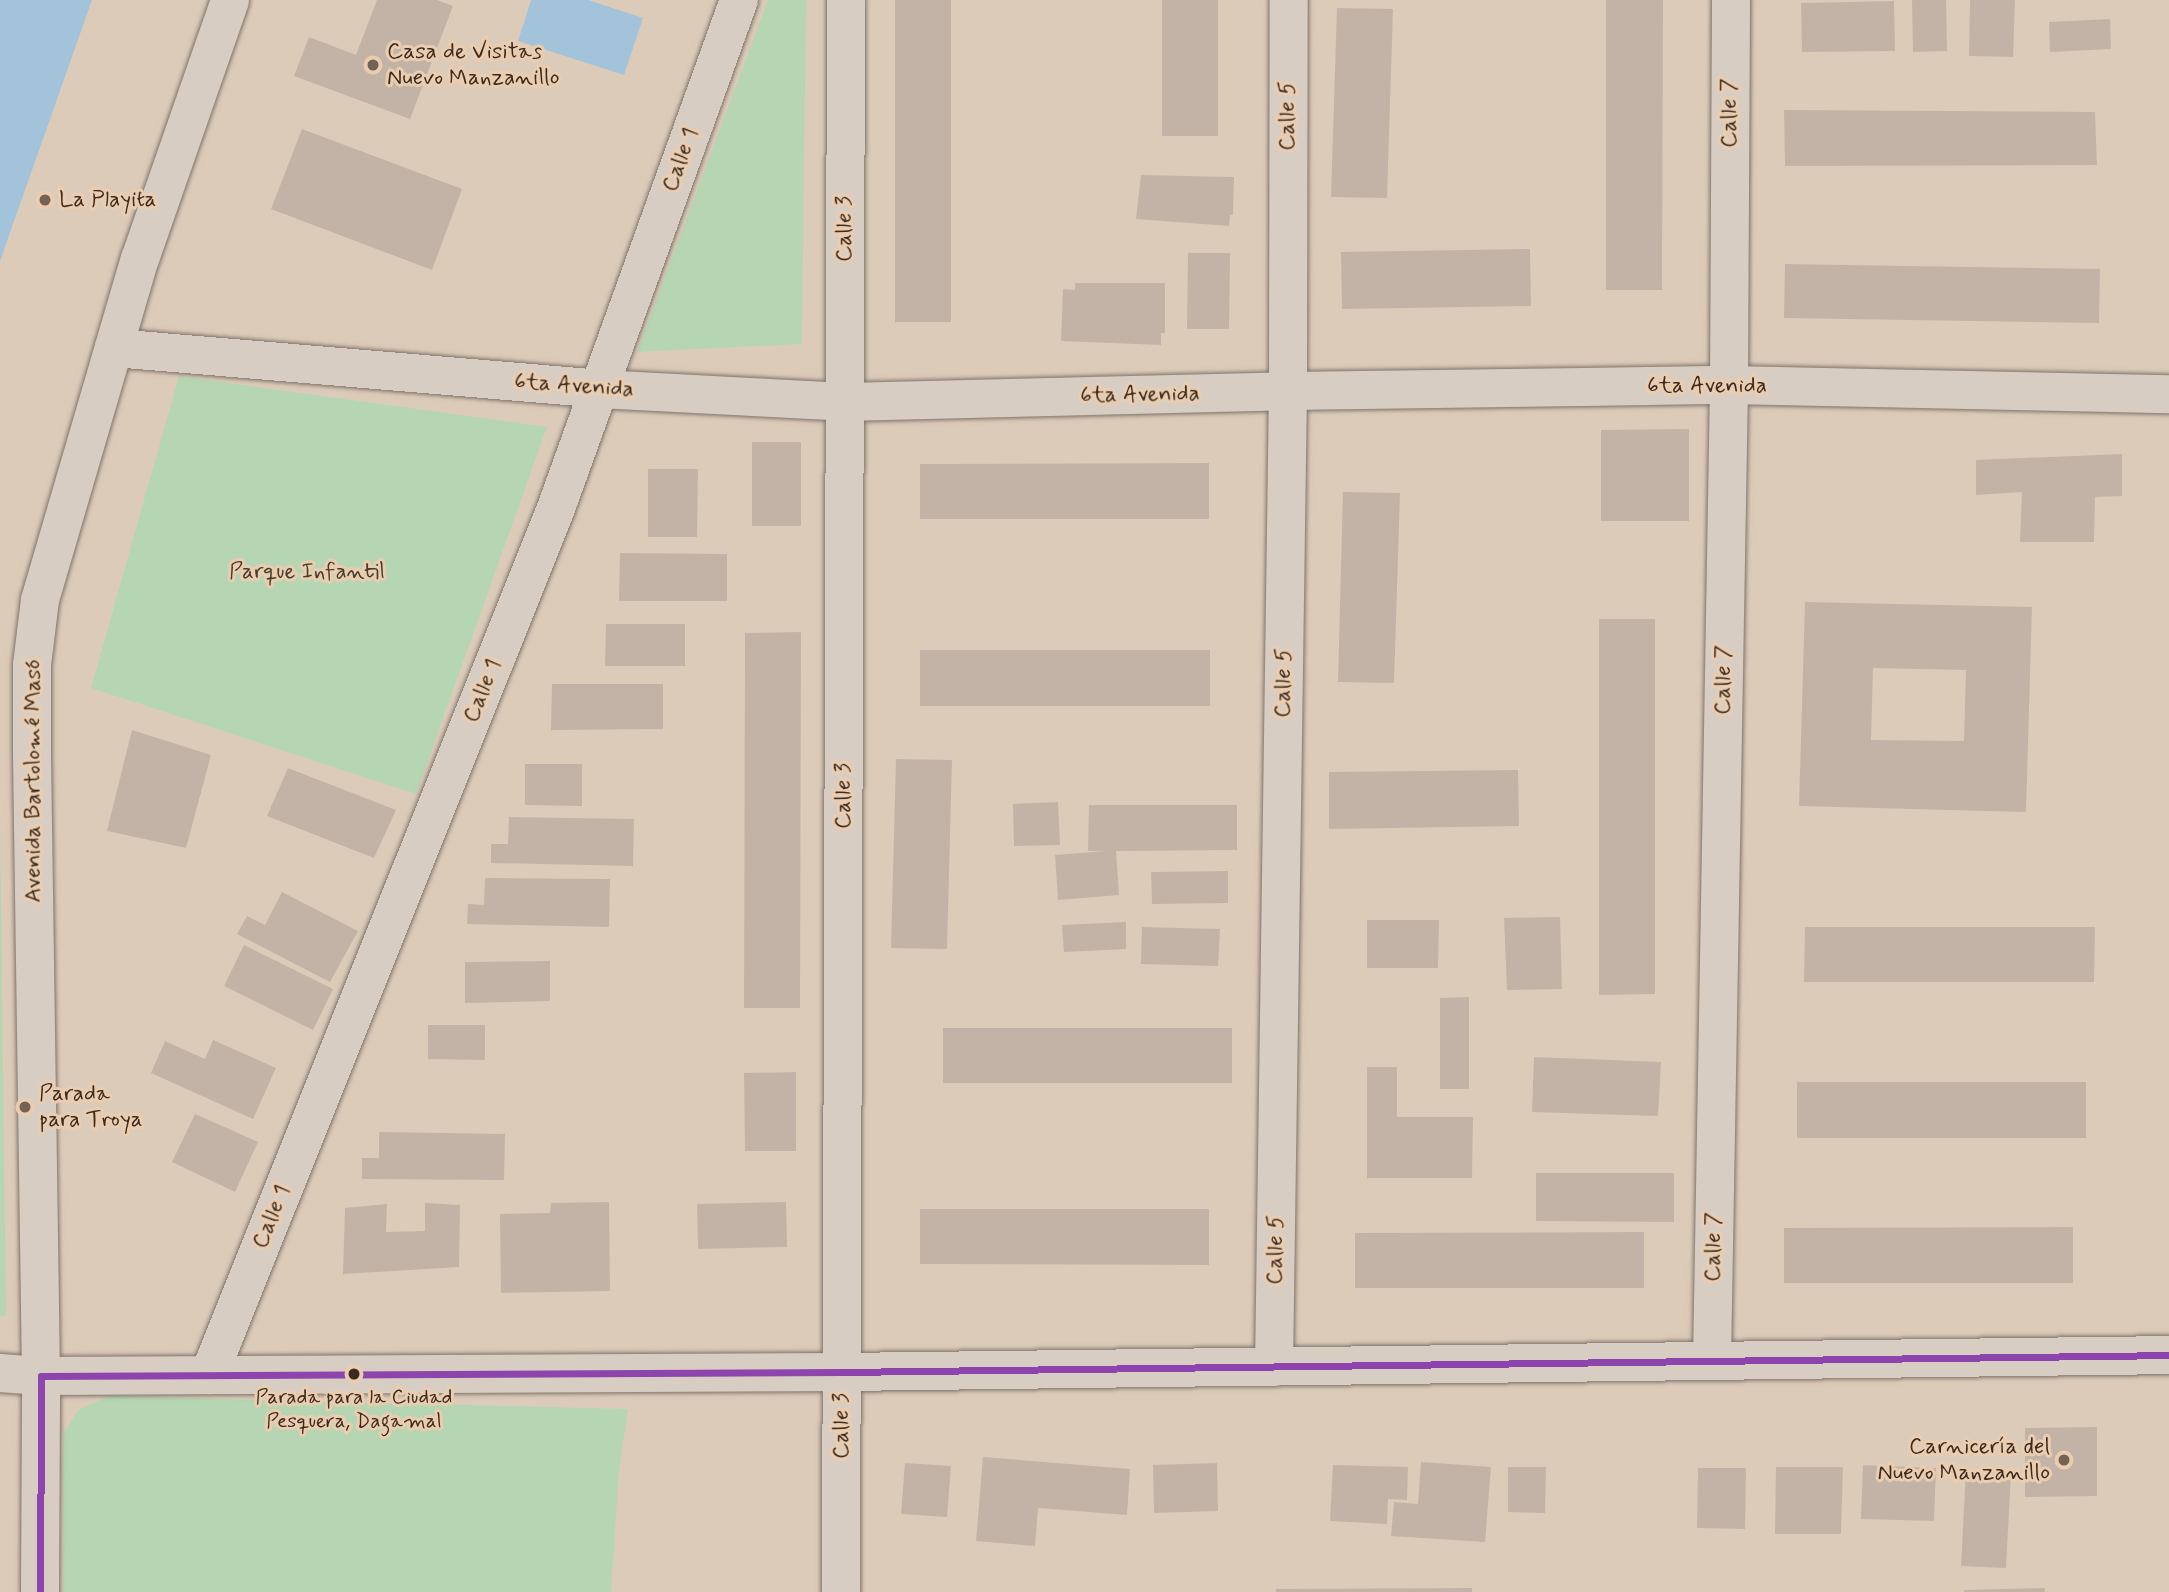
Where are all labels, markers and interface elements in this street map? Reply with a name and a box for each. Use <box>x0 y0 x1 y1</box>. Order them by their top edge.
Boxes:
place label: Casa de Visitas Nuevo Manzanillo <box>387 38 554 92</box>
marker: Casa de Visitas Nuevo Manzanillo <box>365 57 381 73</box>
street label: Calle 7 <box>1716 78 1744 148</box>
street label: Calle 5 <box>1274 81 1302 151</box>
street label: Calle 1 <box>657 124 705 196</box>
place label: La Playita <box>59 186 165 214</box>
marker: La Playita <box>37 192 53 208</box>
street label: Calle 3 <box>831 196 859 262</box>
street label: 6ta Avenida <box>513 368 635 404</box>
street label: 6ta Avenida <box>1647 372 1767 400</box>
street label: 6ta Avenida <box>1080 380 1200 410</box>
park label: Parque Infantil <box>229 558 385 586</box>
street label: Calle 7 <box>1710 645 1738 715</box>
street label: Calle 5 <box>1270 648 1298 718</box>
street label: Calle 1 <box>458 655 508 727</box>
street label: Avenida Bartolomé Masó <box>20 659 48 903</box>
street label: Calle 3 <box>830 763 858 829</box>
place label: Parada para Troya <box>39 1080 141 1134</box>
marker: Parada para Troya <box>17 1099 33 1115</box>
street label: Calle 1 <box>247 1181 297 1253</box>
street label: Calle 7 <box>1700 1212 1728 1282</box>
street label: Calle 5 <box>1262 1215 1290 1285</box>
marker: Parada para la Ciudad Pesquera, Dagamal <box>347 1367 361 1381</box>
place label: Parada para la Ciudad Pesquera, Dagamal <box>256 1384 452 1434</box>
street label: Calle 3 <box>828 1393 856 1459</box>
place label: Carnicería del Nuevo Manzanillo <box>1883 1433 2050 1487</box>
marker: Carnicería del Nuevo Manzanillo <box>2056 1452 2072 1468</box>

